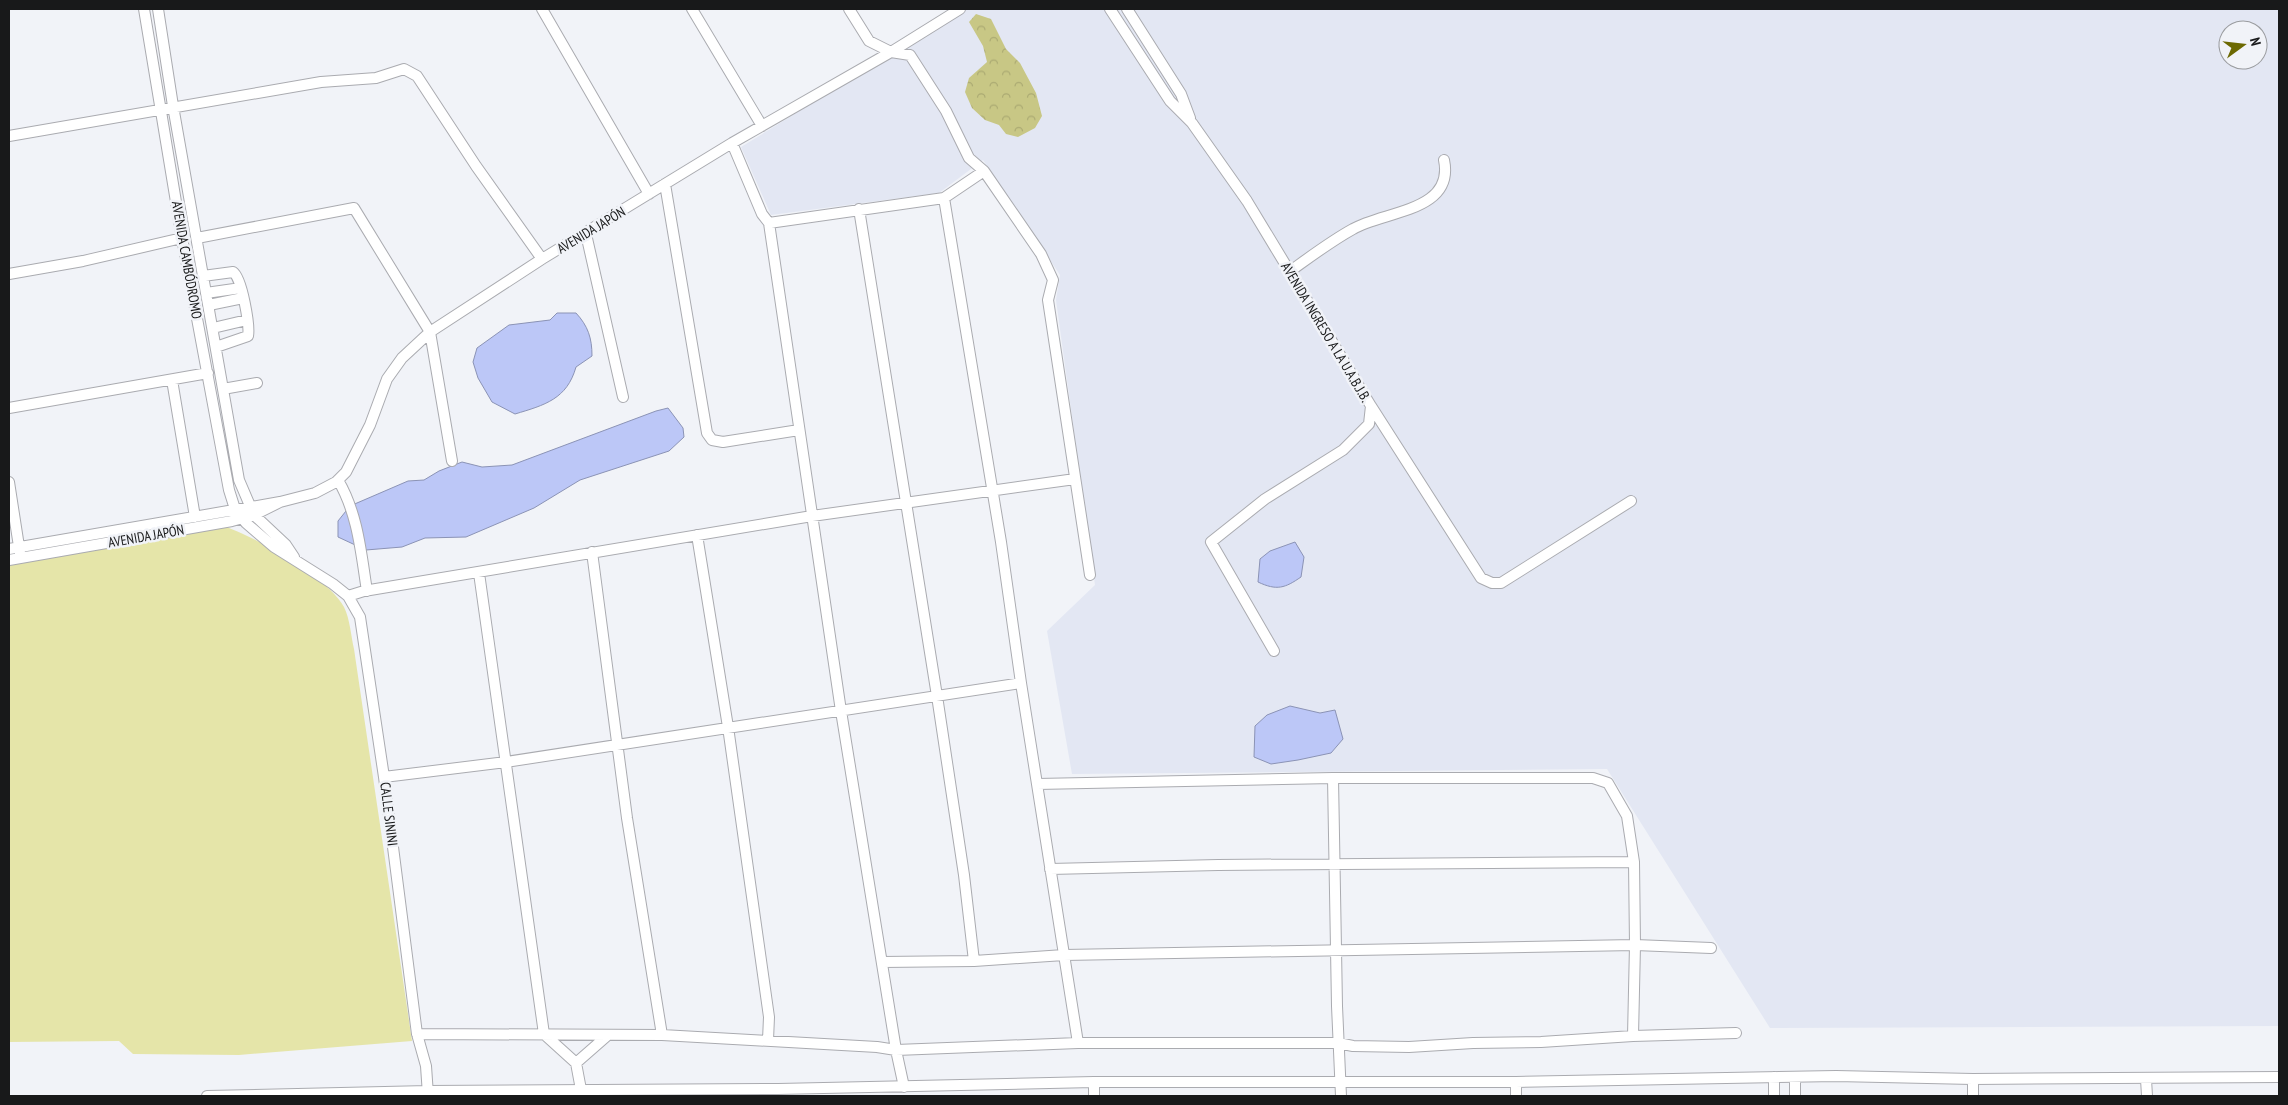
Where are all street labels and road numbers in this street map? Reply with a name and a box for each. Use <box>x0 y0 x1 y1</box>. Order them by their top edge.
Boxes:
street label: AVENIDA CAMBÓDROMO <box>168 200 206 321</box>
street label: AVENIDA JAPÓN <box>553 202 629 258</box>
street label: AVENIDA INGRESO A LA U.A.B.J.B. <box>1277 259 1375 405</box>
street label: AVENIDA JAPÓN <box>107 520 185 552</box>
street label: CALLE SININI <box>376 781 402 847</box>

